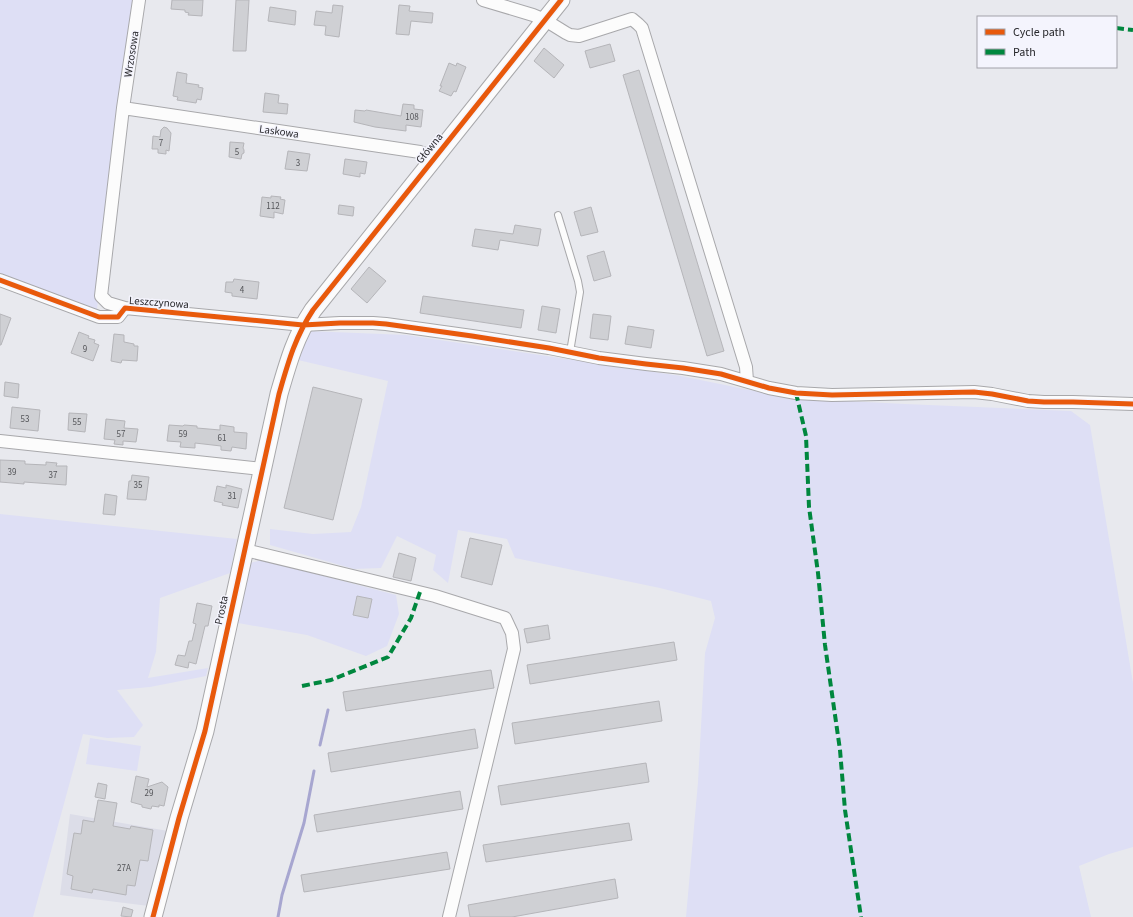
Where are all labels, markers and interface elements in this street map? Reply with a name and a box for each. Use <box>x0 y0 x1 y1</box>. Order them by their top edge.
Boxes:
legend <box>977 16 1117 68</box>
text: Cycle path <box>1013 24 1065 41</box>
street label: Wrzosowa <box>120 30 143 78</box>
text: Path <box>1013 44 1036 61</box>
house number: 108 <box>405 111 419 124</box>
street label: Laskowa <box>258 121 300 142</box>
street label: Główna <box>412 130 446 167</box>
house number: 7 <box>159 137 164 150</box>
house number: 5 <box>235 146 240 159</box>
house number: 3 <box>296 157 301 170</box>
house number: 112 <box>266 200 280 213</box>
house number: 4 <box>240 284 245 297</box>
street label: Leszczynowa <box>129 293 189 312</box>
house number: 9 <box>83 343 88 356</box>
house number: 53 <box>21 413 30 426</box>
house number: 55 <box>73 416 82 429</box>
house number: 57 <box>117 428 126 441</box>
house number: 59 <box>179 428 188 441</box>
house number: 61 <box>218 432 226 445</box>
house number: 39 <box>8 466 17 479</box>
house number: 37 <box>49 469 58 482</box>
house number: 35 <box>134 479 143 492</box>
house number: 31 <box>228 490 236 503</box>
street label: Prosta <box>211 594 232 626</box>
house number: 29 <box>145 787 154 800</box>
house number: 27A <box>117 862 131 875</box>

